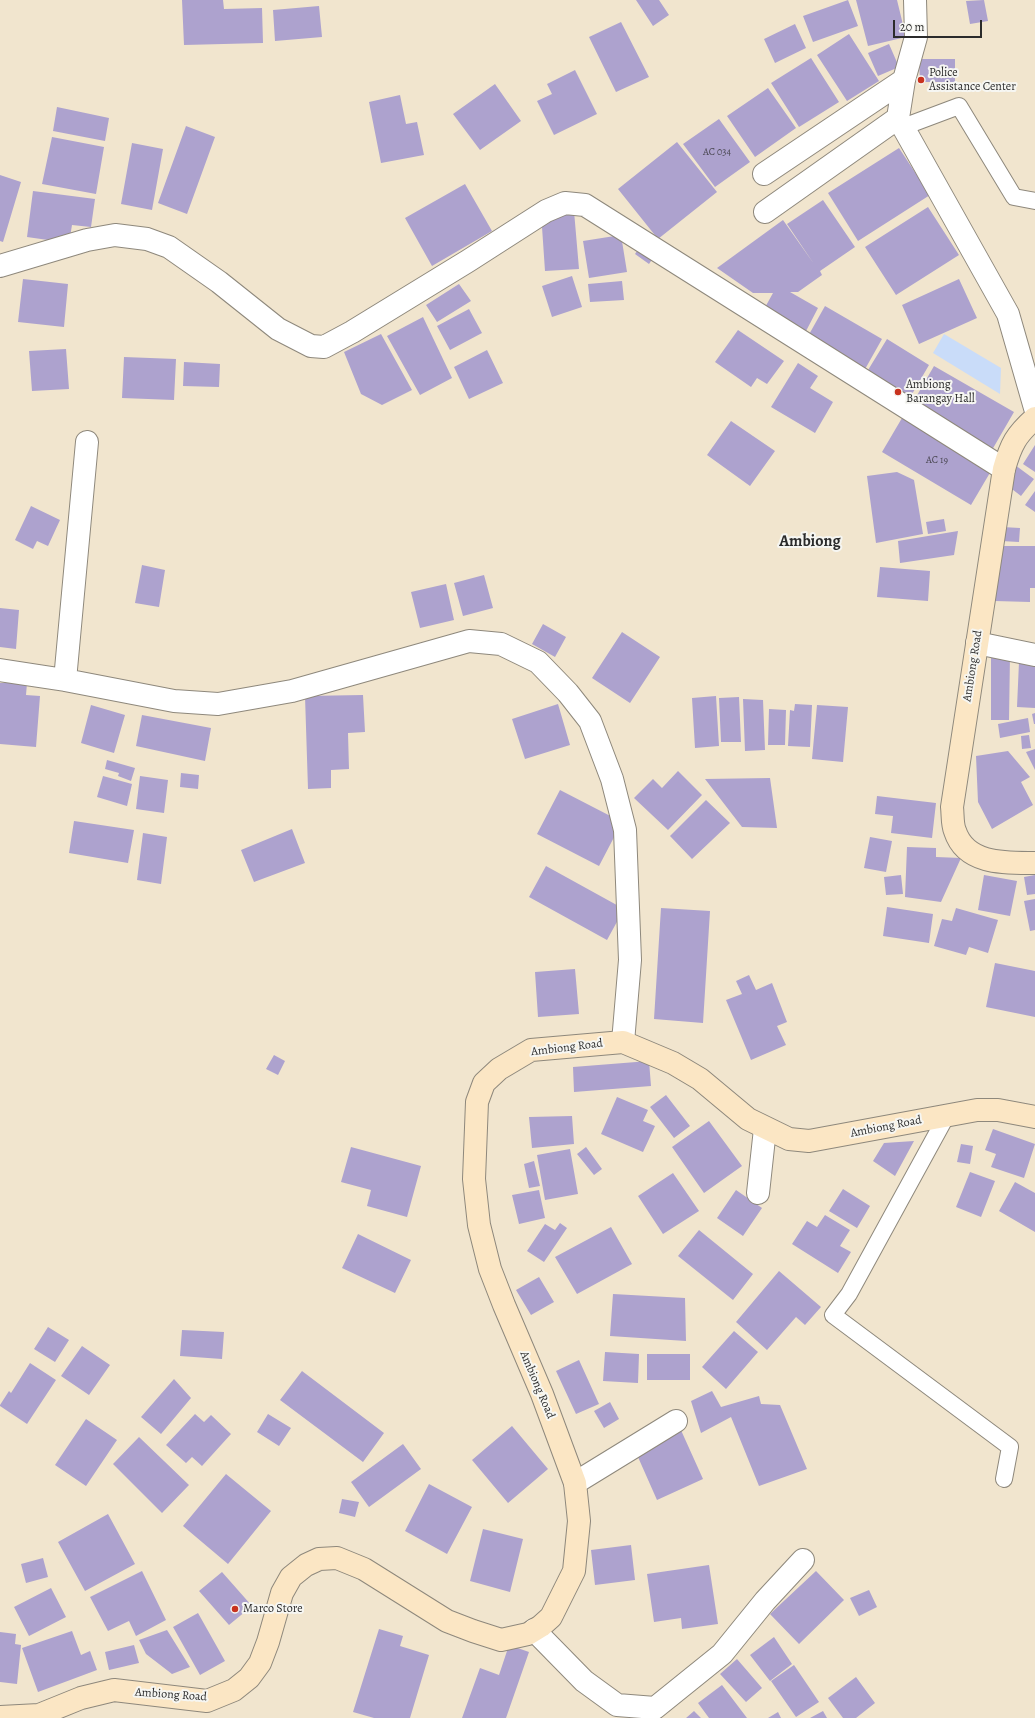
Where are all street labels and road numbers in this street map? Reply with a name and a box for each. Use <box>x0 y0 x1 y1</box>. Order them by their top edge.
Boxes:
street label: Ambiong Road <box>960 629 986 703</box>
street label: Ambiong Road <box>530 1036 604 1060</box>
street label: Ambiong Road <box>849 1113 923 1141</box>
street label: Ambiong Road <box>516 1349 558 1421</box>
street label: Ambiong Road <box>135 1685 207 1705</box>

